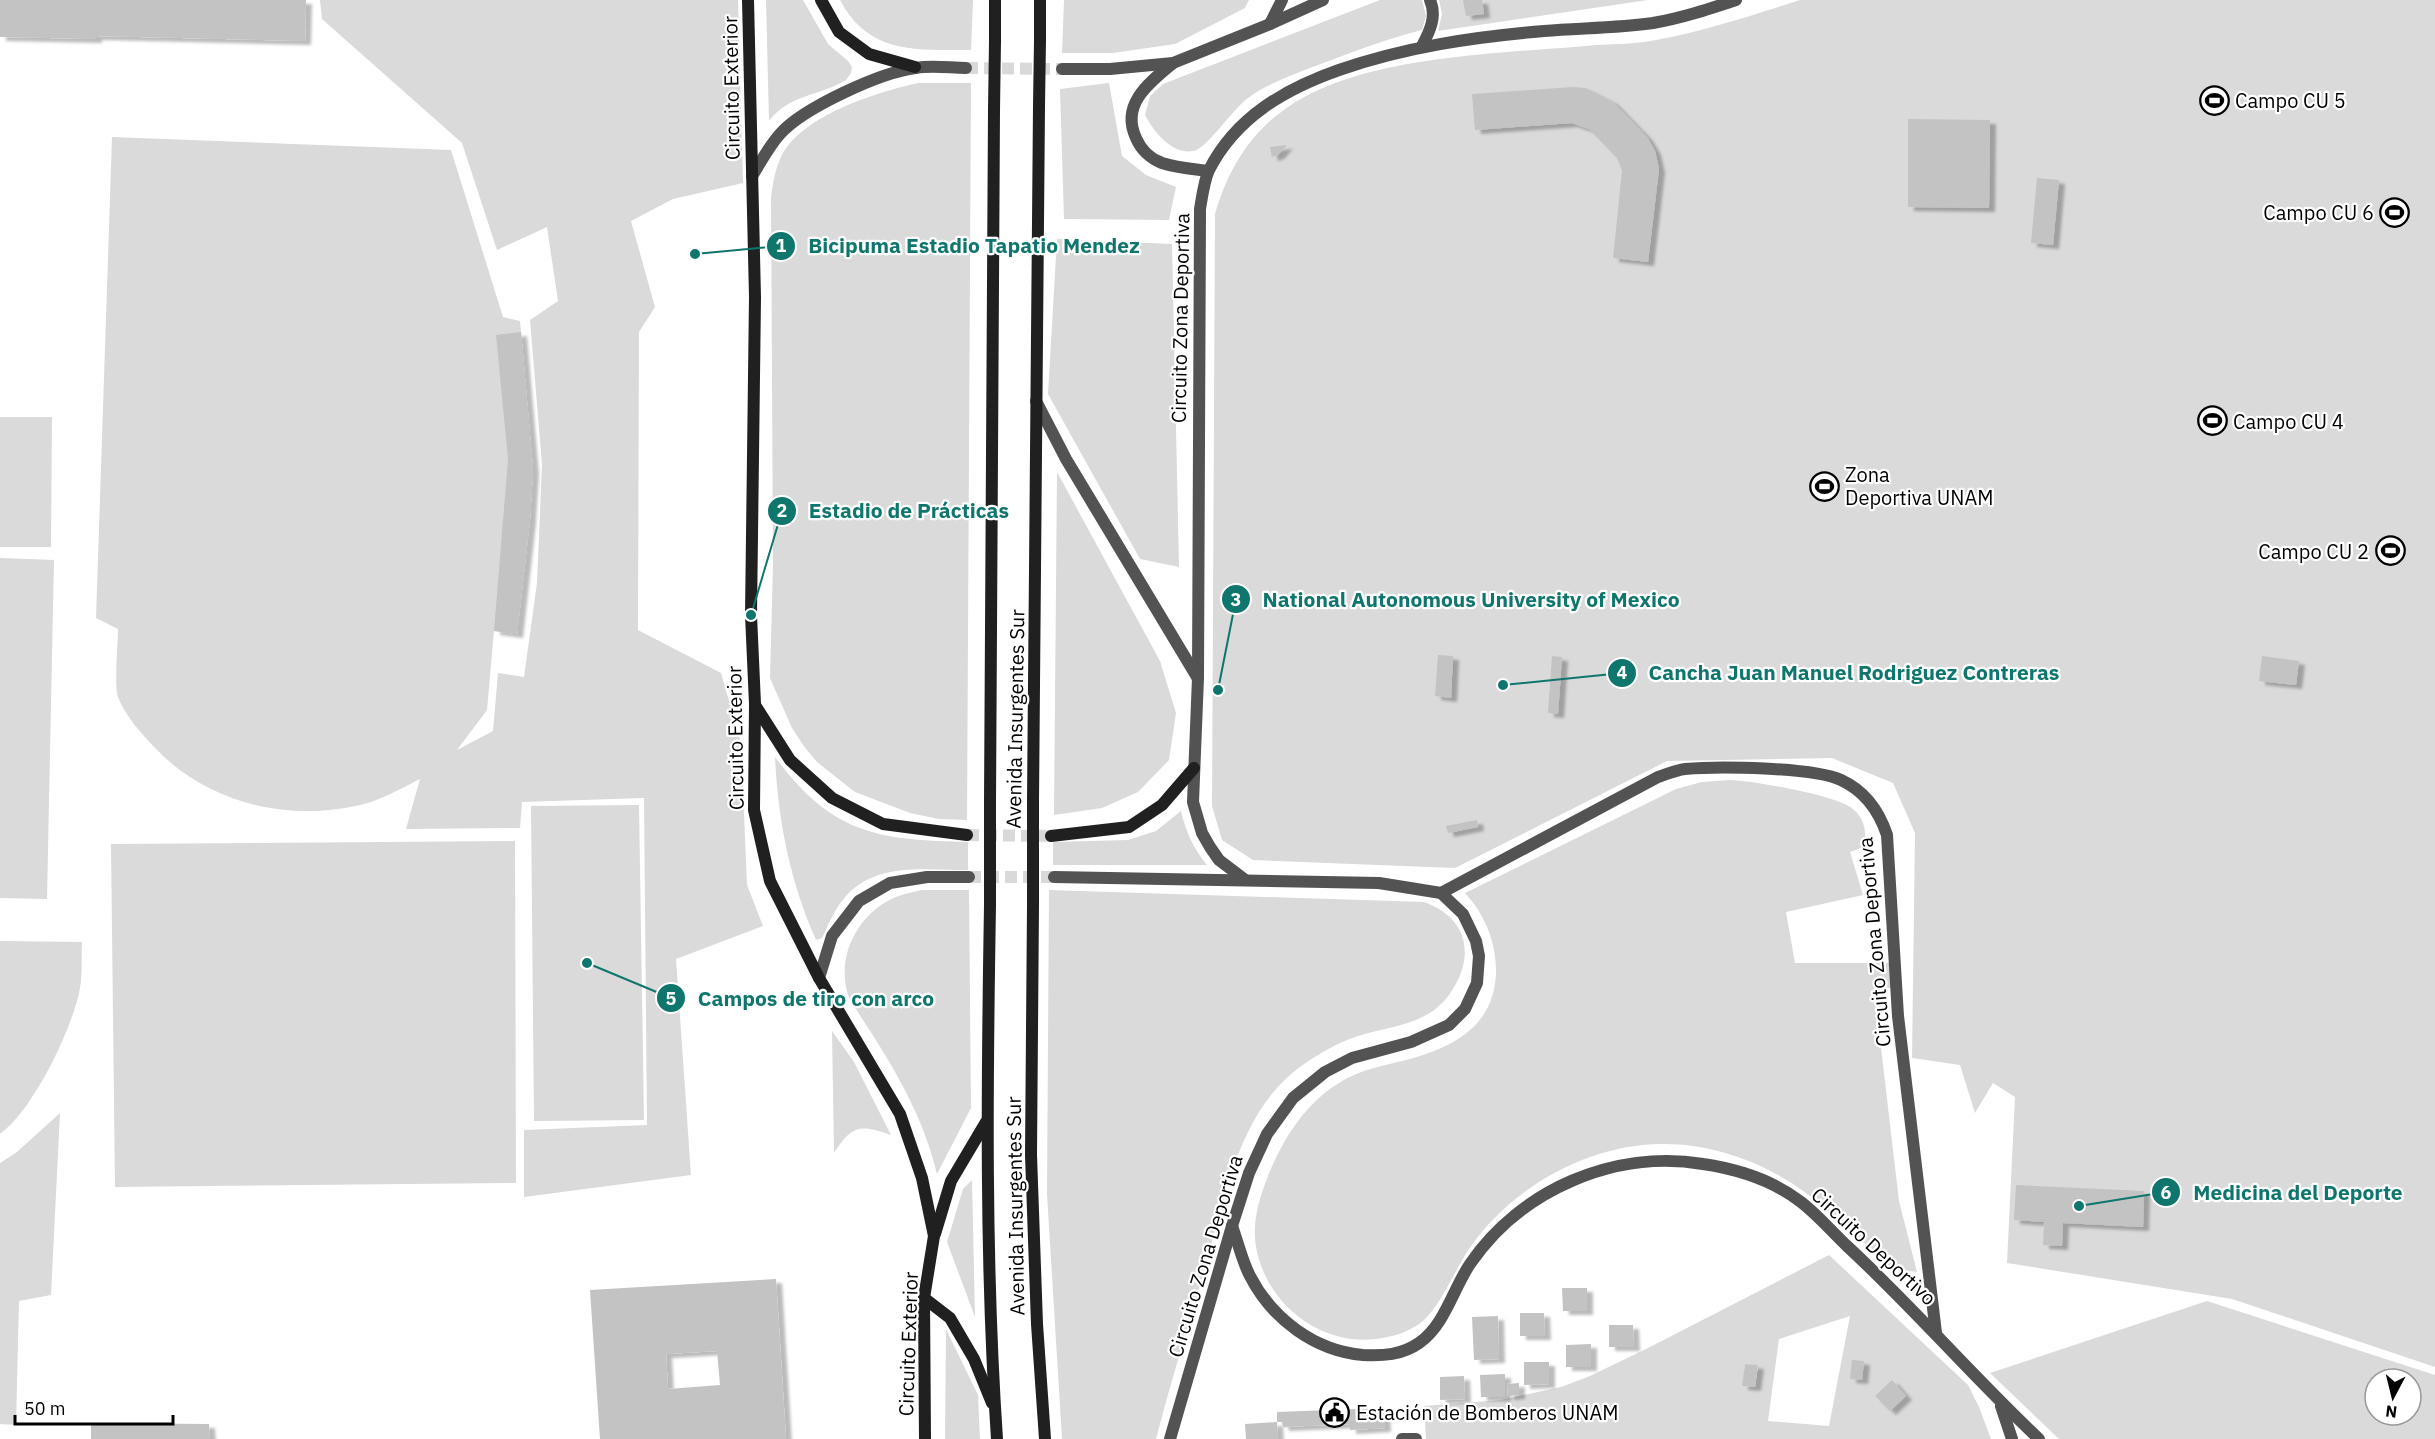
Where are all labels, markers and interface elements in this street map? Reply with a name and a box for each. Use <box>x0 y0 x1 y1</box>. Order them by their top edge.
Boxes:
street label: Circuito Exterior <box>716 16 746 160</box>
sports icon: Campo CU 5 <box>2198 84 2230 116</box>
place label: Campo CU 5 <box>2235 87 2346 114</box>
sports icon: Campo CU 6 <box>2379 196 2411 228</box>
place label: Campo CU 6 <box>2263 199 2374 226</box>
street label: Circuito Zona Deportiva <box>1165 212 1195 423</box>
callout: Bicipuma Estadio Tapatio Mendez <box>766 226 1151 265</box>
text: Bicipuma Estadio Tapatio Mendez <box>808 231 1140 259</box>
text: 1 <box>776 234 787 257</box>
sports icon: Campo CU 4 <box>2196 405 2228 437</box>
place label: Campo CU 4 <box>2233 408 2344 435</box>
place label: Zona Deportiva UNAM <box>1845 461 1993 511</box>
sports icon: Zona Deportiva UNAM <box>1808 470 1840 502</box>
callout: Estadio de Prácticas <box>767 492 1021 531</box>
text: Estadio de Prácticas <box>809 496 1009 524</box>
text: 2 <box>777 499 787 522</box>
sports icon: Campo CU 2 <box>2374 535 2406 567</box>
place label: Campo CU 2 <box>2258 538 2369 565</box>
callout: National Autonomous University of Mexico <box>1221 580 1692 619</box>
text: National Autonomous University of Mexico <box>1262 585 1680 613</box>
text: 3 <box>1231 588 1241 611</box>
street label: Avenida Insurgentes Sur <box>1000 609 1030 829</box>
callout: Cancha Juan Manuel Rodriguez Contreras <box>1607 653 2072 692</box>
text: Cancha Juan Manuel Rodriguez Contreras <box>1649 658 2059 686</box>
text: 4 <box>1617 661 1628 684</box>
street label: Circuito Exterior <box>720 666 750 810</box>
street label: Circuito Zona Deportiva <box>1851 836 1897 1048</box>
callout: Campos de tiro con arco <box>656 979 947 1018</box>
text: Campos de tiro con arco <box>698 984 934 1012</box>
text: 5 <box>666 987 677 1010</box>
street label: Avenida Insurgentes Sur <box>1000 1096 1030 1316</box>
street label: Circuito Zona Deportiva <box>1161 1151 1249 1361</box>
callout: Medicina del Deporte <box>2151 1173 2415 1212</box>
text: Medicina del Deporte <box>2193 1178 2403 1206</box>
street label: Circuito Deportivo <box>1806 1181 1942 1311</box>
text: 6 <box>2161 1181 2172 1204</box>
street label: Circuito Exterior <box>892 1271 924 1417</box>
north arrow <box>2363 1367 2423 1427</box>
scale bar <box>15 1388 172 1426</box>
public building icon: Estación de Bomberos UNAM <box>1319 1396 1351 1428</box>
text: 50 m <box>24 1397 66 1420</box>
place label: Estación de Bomberos UNAM <box>1356 1399 1619 1426</box>
text: N <box>2384 1401 2398 1423</box>

